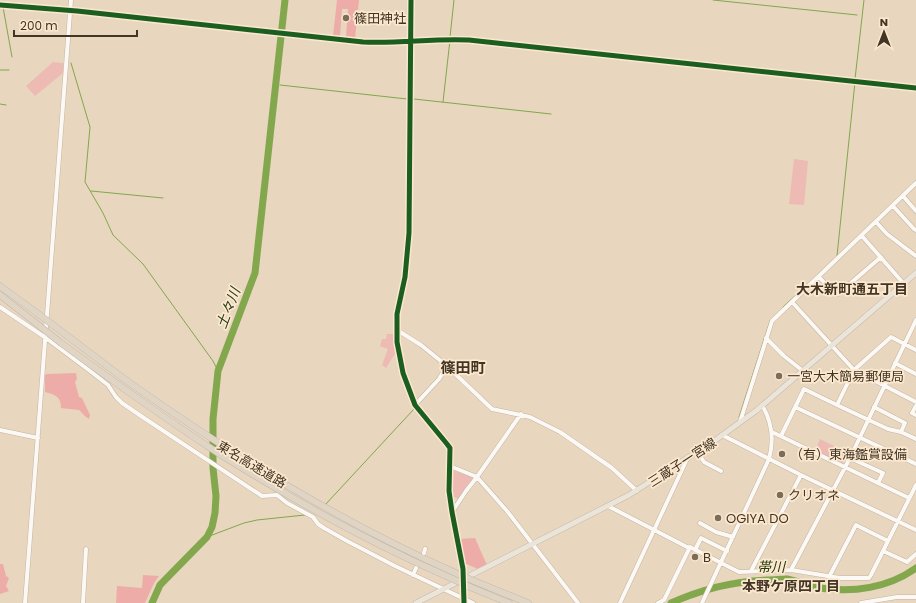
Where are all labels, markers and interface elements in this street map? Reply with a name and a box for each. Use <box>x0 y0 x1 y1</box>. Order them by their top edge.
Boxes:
place label: 篠田神社 <box>354 9 406 28</box>
scale bar <box>14 12 137 38</box>
north arrow <box>864 12 904 52</box>
marker: 篠田神社 <box>341 13 351 23</box>
text: N <box>880 14 888 30</box>
text: 200 m <box>20 17 58 34</box>
district label: 大木新町通五丁目 <box>796 279 908 299</box>
water label: 土々川 <box>211 283 246 331</box>
district label: 篠田町 <box>440 357 486 378</box>
place label: 一宮大木簡易郵便局 <box>787 367 904 386</box>
marker: 一宮大木簡易郵便局 <box>774 371 784 381</box>
street label: 三蔵子一宮線 <box>644 433 720 492</box>
street label: 東名高速道路 <box>213 436 290 493</box>
place label: （有）東海鑑賞設備 <box>790 445 907 464</box>
marker: （有）東海鑑賞設備 <box>777 449 787 459</box>
place label: クリオネ <box>788 486 840 505</box>
marker: クリオネ <box>775 490 785 500</box>
place label: OGIYA DO <box>726 509 789 528</box>
marker: OGIYA DO <box>713 513 723 523</box>
place label: B <box>703 548 711 567</box>
marker: B <box>690 552 700 562</box>
water label: 帯川 <box>757 557 787 577</box>
district label: 本野ケ原四丁目 <box>742 576 840 596</box>

